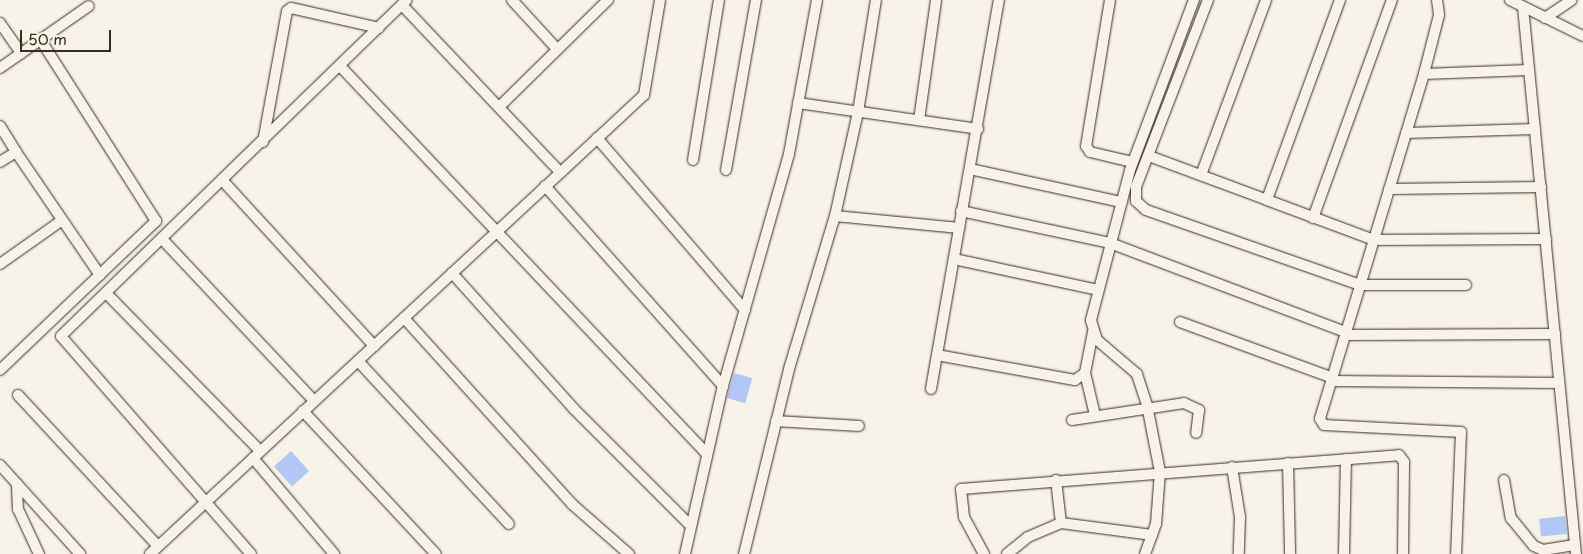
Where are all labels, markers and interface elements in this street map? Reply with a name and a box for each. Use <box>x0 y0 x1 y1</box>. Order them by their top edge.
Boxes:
scale bar <box>22 20 114 52</box>
text: 50 m <box>28 27 67 50</box>

